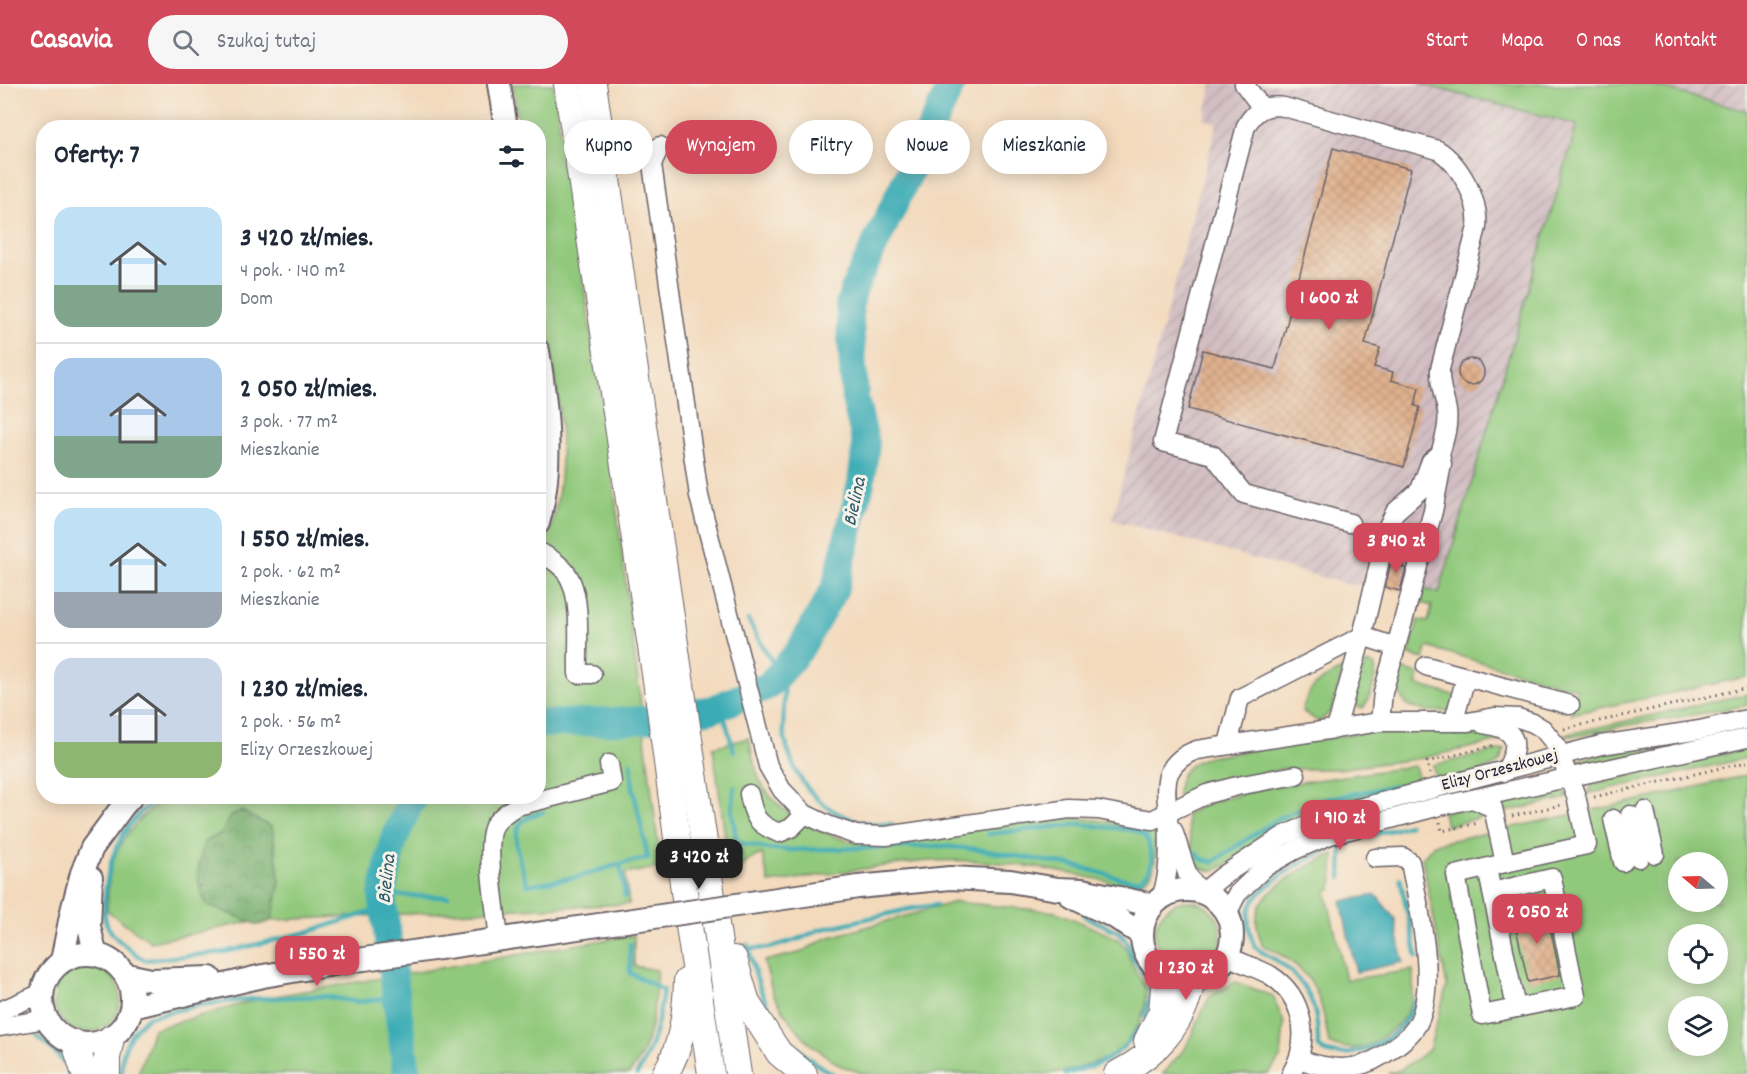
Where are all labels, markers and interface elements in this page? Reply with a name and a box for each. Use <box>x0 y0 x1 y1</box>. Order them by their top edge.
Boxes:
search box <box>148 15 568 69</box>
text: Casavia <box>30 22 112 62</box>
icon: search <box>169 26 202 59</box>
text: Szukaj tutaj <box>217 27 316 58</box>
text: Start <box>1426 27 1468 57</box>
text: Mapa <box>1501 27 1543 57</box>
text: O nas <box>1576 27 1621 57</box>
text: Kontakt <box>1654 27 1717 57</box>
chip: Kupno <box>564 120 653 174</box>
chip: Wynajem <box>665 120 777 174</box>
chip: Filtry <box>789 120 873 174</box>
chip: Nowe <box>885 120 970 174</box>
chip: Mieszkanie <box>982 120 1107 174</box>
text: Oferty: 7 <box>54 138 140 175</box>
icon: filters <box>495 140 528 173</box>
text: 3 420 zł/mies. <box>240 221 373 258</box>
icon: home <box>102 231 174 303</box>
text: 4 pok. · 140 m² <box>240 258 345 286</box>
pin: 1 600 zł <box>1267 280 1391 331</box>
text: 1 600 zł <box>1300 285 1358 313</box>
text: Dom <box>240 286 273 314</box>
text: 2 050 zł/mies. <box>240 372 377 409</box>
icon: home <box>102 382 174 454</box>
text: 3 pok. · 77 m² <box>240 409 338 437</box>
text: Mieszkanie <box>240 437 319 465</box>
water label: Bielina <box>837 474 875 529</box>
text: 1 550 zł/mies. <box>240 522 369 559</box>
pin: 3 840 zł <box>1334 523 1458 574</box>
text: 3 840 zł <box>1367 528 1425 556</box>
icon: home <box>102 532 174 604</box>
text: 2 pok. · 62 m² <box>240 559 341 587</box>
text: Mieszkanie <box>240 587 319 615</box>
text: 1 230 zł/mies. <box>240 672 368 709</box>
icon: home <box>102 682 174 754</box>
text: 2 pok. · 56 m² <box>240 709 341 737</box>
text: Elizy Orzeszkowej <box>240 737 373 765</box>
street label: Elizy Orzeszkowej <box>1439 743 1561 799</box>
pin: 1 910 zł <box>1278 800 1402 851</box>
text: 1 910 zł <box>1315 805 1365 833</box>
pin: 3 420 zł <box>637 839 761 890</box>
text: 3 420 zł <box>670 844 728 872</box>
water label: Bielina <box>372 852 405 905</box>
north arrow <box>1668 852 1728 912</box>
map controls <box>1668 852 1728 1056</box>
pin: 2 050 zł <box>1475 894 1599 945</box>
text: 2 050 zł <box>1506 899 1568 927</box>
button: locate <box>1668 924 1728 984</box>
pin: 1 550 zł <box>255 936 379 987</box>
text: 1 550 zł <box>289 941 345 969</box>
pin: 1 230 zł <box>1124 950 1248 1001</box>
text: 1 230 zł <box>1159 955 1213 983</box>
button: layers <box>1668 996 1728 1056</box>

